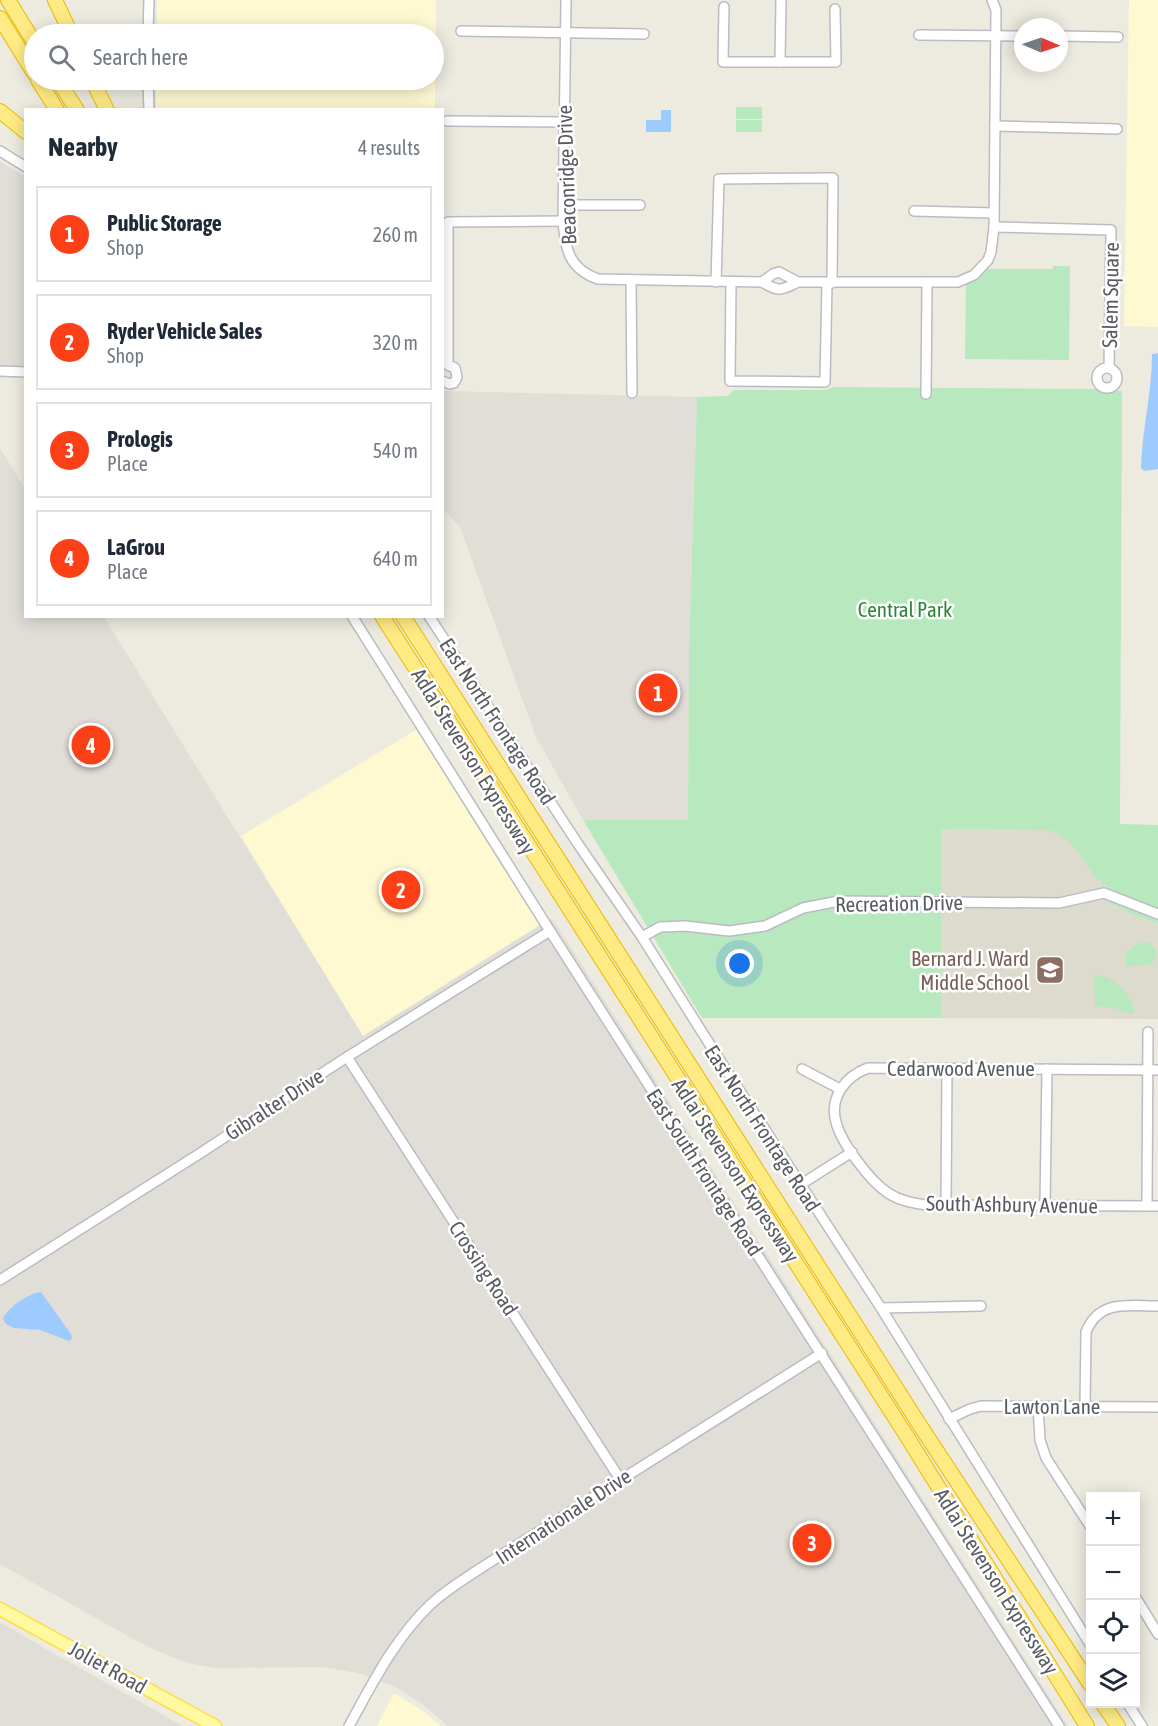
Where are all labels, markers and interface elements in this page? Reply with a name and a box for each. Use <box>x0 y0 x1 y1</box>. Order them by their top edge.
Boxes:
north arrow <box>1014 18 1068 72</box>
search box <box>24 24 444 90</box>
icon: search <box>45 41 78 74</box>
text: Search here <box>93 44 188 70</box>
street label: Beaconridge Drive <box>552 105 580 245</box>
text: Nearby <box>48 132 118 162</box>
text: 4 results <box>358 136 420 159</box>
text: Public Storage <box>107 210 222 236</box>
text: 1 <box>65 223 74 246</box>
text: 260 m <box>373 223 418 246</box>
text: Shop <box>107 236 144 259</box>
street label: Salem Square <box>1097 242 1123 348</box>
text: Ryder Vehicle Sales <box>107 318 262 344</box>
text: 2 <box>65 331 74 354</box>
text: 320 m <box>373 331 418 354</box>
text: Shop <box>107 344 144 367</box>
text: Prologis <box>107 426 173 452</box>
text: 3 <box>65 439 74 462</box>
text: 540 m <box>373 439 418 462</box>
text: Place <box>107 452 148 475</box>
text: LaGrou <box>107 534 165 560</box>
text: 4 <box>65 547 74 570</box>
text: 640 m <box>373 547 418 570</box>
text: Place <box>107 560 148 583</box>
park label: Central Park <box>858 597 952 621</box>
street label: East North Frontage Road <box>435 633 561 809</box>
street label: Adlai Stevenson Expressway <box>407 664 541 859</box>
pin: 1 <box>638 670 678 716</box>
pin: 4 <box>72 722 110 768</box>
pin: 2 <box>382 868 420 912</box>
street label: Recreation Drive <box>835 890 963 916</box>
place label: Bernard J. Ward Middle School <box>911 946 1029 994</box>
your location <box>725 949 754 978</box>
school or university icon: Bernard J. Ward Middle School <box>1034 954 1066 986</box>
street label: East North Frontage Road <box>700 1040 826 1216</box>
street label: Cedarwood Avenue <box>887 1056 1035 1080</box>
street label: Gibralter Drive <box>220 1063 328 1145</box>
street label: Adlai Stevenson Expressway <box>668 1074 805 1267</box>
street label: East South Frontage Road <box>642 1084 768 1260</box>
street label: South Ashbury Avenue <box>926 1191 1098 1217</box>
street label: Crossing Road <box>445 1216 523 1320</box>
street label: Lawton Lane <box>1004 1394 1100 1418</box>
street label: Internationale Drive <box>491 1463 635 1569</box>
street label: Adlai Stevenson Expressway <box>930 1484 1064 1679</box>
map controls <box>1086 1492 1140 1708</box>
button: + <box>1086 1492 1140 1546</box>
pin: 3 <box>792 1520 832 1566</box>
button: − <box>1086 1546 1140 1600</box>
button: locate <box>1086 1600 1140 1654</box>
street label: Joliet Road <box>65 1636 151 1698</box>
button: layers <box>1086 1654 1140 1708</box>

